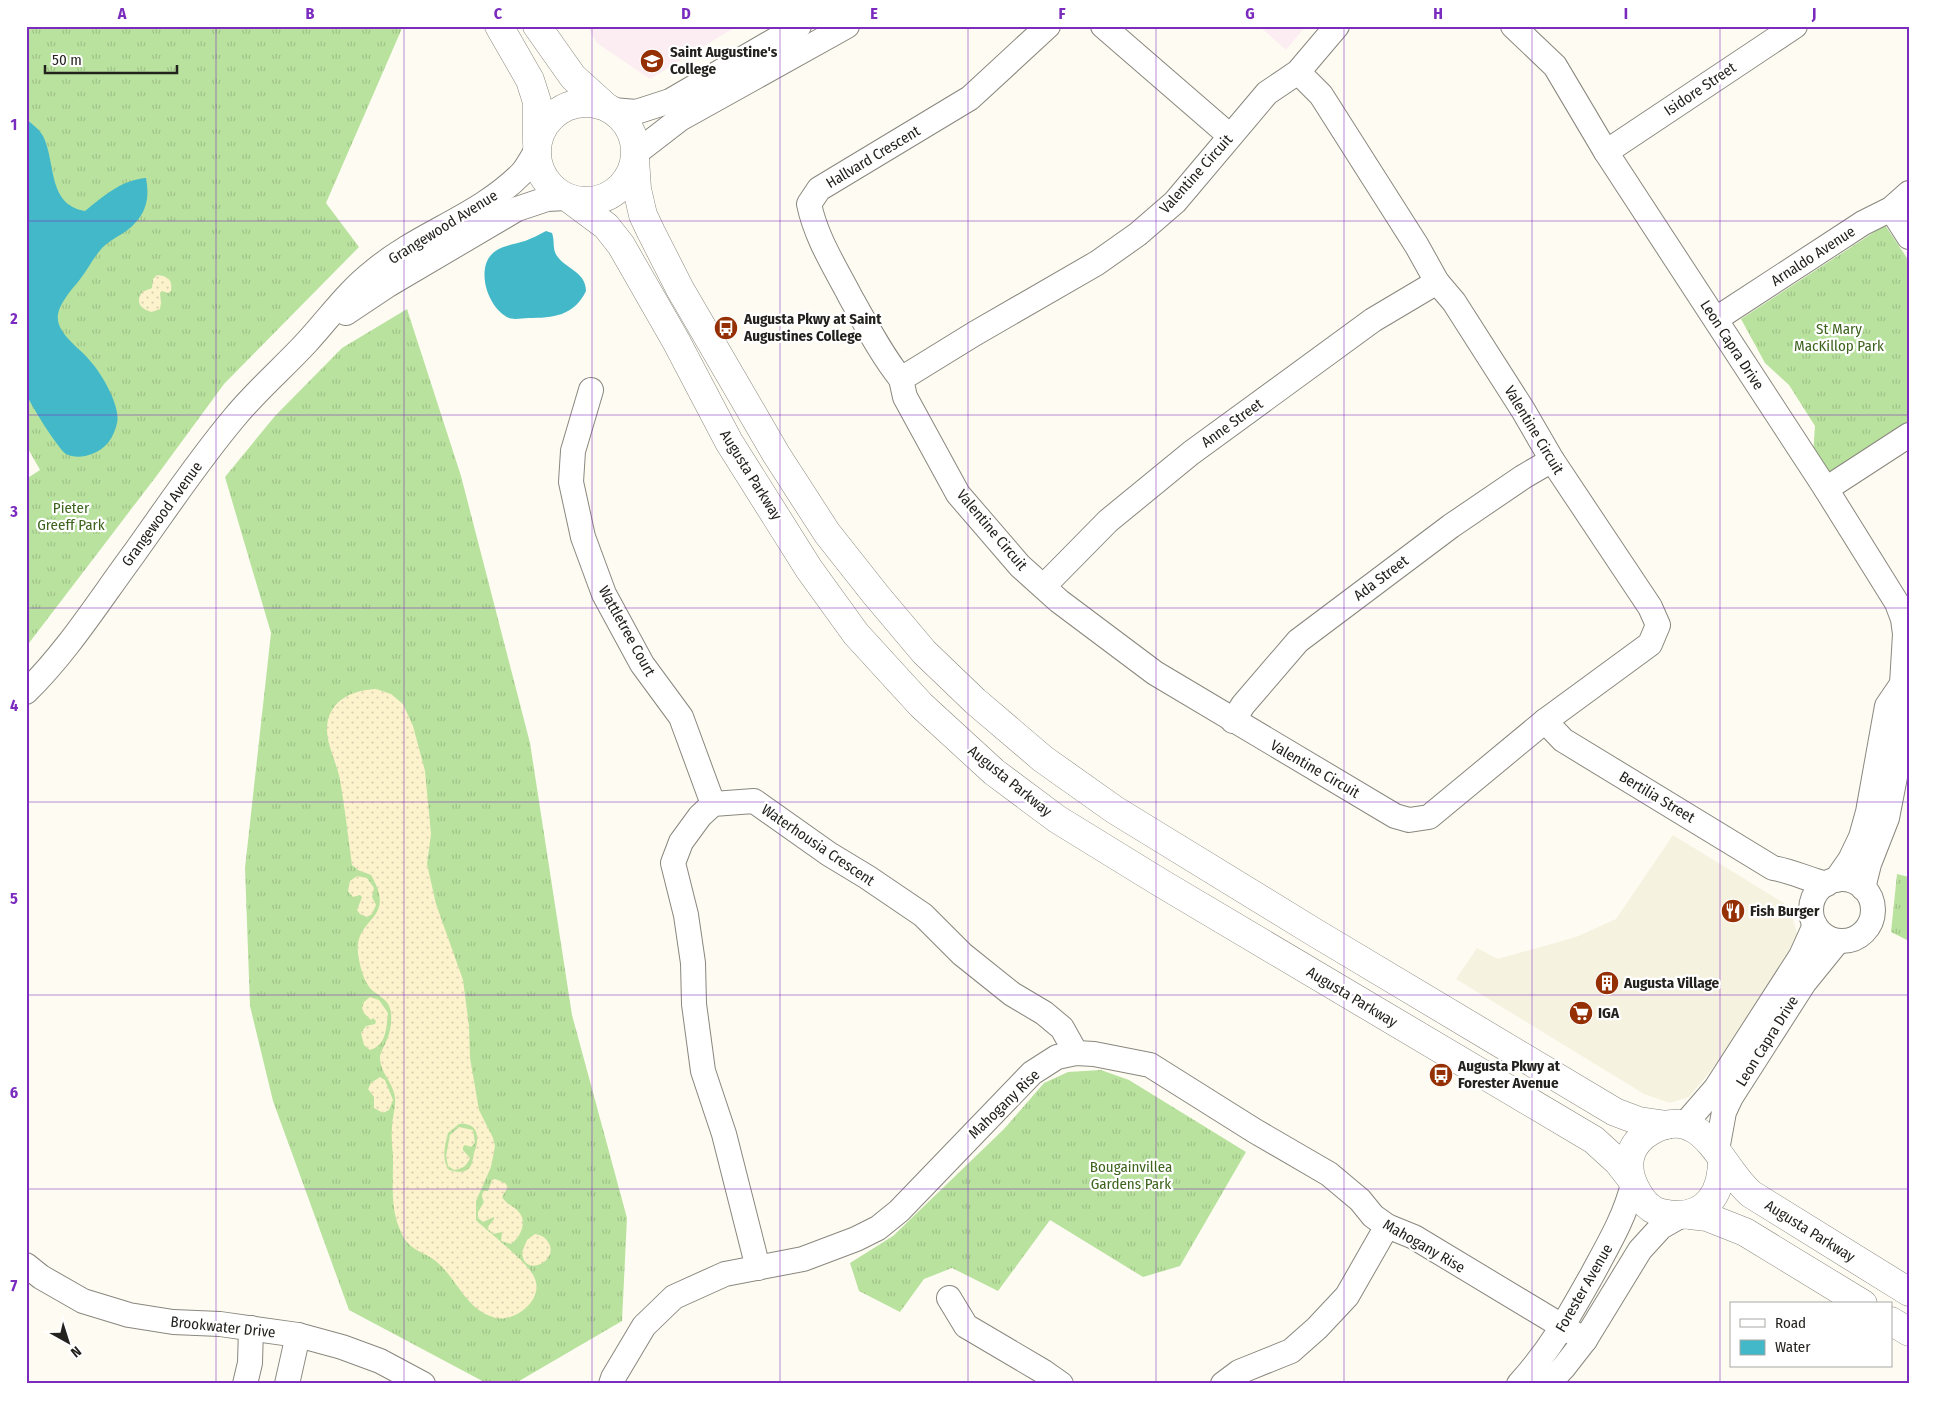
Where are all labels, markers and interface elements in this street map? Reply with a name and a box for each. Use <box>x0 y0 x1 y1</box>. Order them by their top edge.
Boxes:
text: A <box>117 4 127 23</box>
text: B <box>306 4 315 23</box>
text: C <box>494 4 503 23</box>
text: D <box>681 4 691 23</box>
text: E <box>870 4 878 23</box>
text: F <box>1058 4 1066 23</box>
text: G <box>1245 4 1255 23</box>
text: H <box>1433 4 1443 23</box>
text: I <box>1624 4 1628 23</box>
text: J <box>1811 4 1816 23</box>
scale bar <box>45 42 178 74</box>
place label: Saint Augustine's College <box>670 43 778 78</box>
school or university icon: Saint Augustine's College <box>639 48 665 74</box>
text: 50 m <box>52 51 82 69</box>
street label: Isidore Street <box>1661 58 1739 120</box>
text: 1 <box>11 115 17 134</box>
street label: Hallvard Crescent <box>823 122 923 192</box>
street label: Valentine Circuit <box>1156 131 1236 217</box>
street label: Grangewood Avenue <box>385 186 501 268</box>
street label: Arnaldo Avenue <box>1768 222 1858 290</box>
street label: Leon Capra Drive <box>1696 297 1768 393</box>
text: 2 <box>9 309 18 328</box>
place label: Augusta Pkwy at Saint Augustines College <box>743 310 882 345</box>
bus stop icon: Augusta Pkwy at Saint Augustines College <box>713 315 739 341</box>
park label: St Mary MacKillop Park <box>1794 320 1884 355</box>
street label: Valentine Circuit <box>1501 382 1568 478</box>
street label: Anne Street <box>1198 395 1266 451</box>
street label: Augusta Parkway <box>716 427 786 524</box>
street label: Grangewood Avenue <box>118 458 206 570</box>
street label: Valentine Circuit <box>953 486 1031 574</box>
park label: Pieter Greeff Park <box>37 499 105 534</box>
text: 3 <box>9 502 18 521</box>
street label: Ada Street <box>1350 552 1412 604</box>
street label: Wattletree Court <box>595 583 659 679</box>
text: 4 <box>10 696 18 715</box>
street label: Valentine Circuit <box>1267 736 1363 802</box>
street label: Augusta Parkway <box>964 742 1056 820</box>
street label: Bertilia Street <box>1616 767 1698 827</box>
street label: Waterhousia Crescent <box>758 800 878 890</box>
text: 5 <box>10 889 18 908</box>
restaurant icon: Fish Burger <box>1720 898 1746 924</box>
place label: Fish Burger <box>1750 902 1820 920</box>
street label: Augusta Parkway <box>1303 963 1401 1031</box>
building icon: Augusta Village <box>1594 970 1620 996</box>
place label: Augusta Village <box>1623 974 1720 992</box>
street label: Leon Capra Drive <box>1732 992 1802 1090</box>
supermarket icon: IGA <box>1568 1000 1594 1026</box>
place label: IGA <box>1598 1004 1620 1022</box>
place label: Augusta Pkwy at Forester Avenue <box>1457 1057 1561 1092</box>
bus stop icon: Augusta Pkwy at Forester Avenue <box>1428 1062 1454 1088</box>
street label: Mahogany Rise <box>965 1066 1043 1142</box>
text: 6 <box>10 1083 18 1102</box>
park label: Bougainvillea Gardens Park <box>1090 1158 1172 1193</box>
street label: Augusta Parkway <box>1762 1196 1859 1266</box>
street label: Mahogany Rise <box>1380 1215 1468 1277</box>
street label: Forester Avenue <box>1552 1241 1616 1335</box>
text: 7 <box>11 1276 18 1295</box>
legend <box>1730 1302 1892 1368</box>
street label: Brookwater Drive <box>170 1313 276 1341</box>
text: Road <box>1775 1314 1806 1332</box>
north arrow <box>42 1318 92 1368</box>
text: Water <box>1775 1338 1811 1356</box>
text: N <box>67 1342 84 1361</box>

